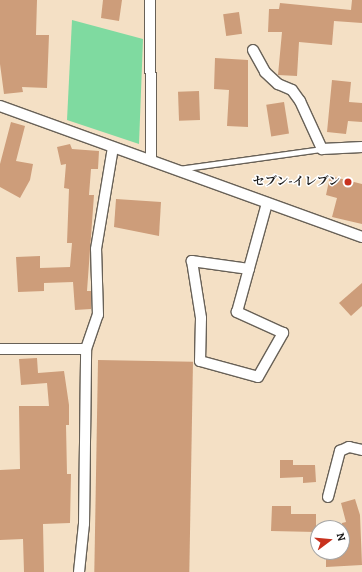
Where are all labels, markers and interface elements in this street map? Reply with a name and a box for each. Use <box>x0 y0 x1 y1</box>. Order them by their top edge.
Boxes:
place label: セブン-イレブン <box>252 175 340 189</box>
marker: セブン-イレブン <box>343 177 353 187</box>
north arrow <box>310 520 350 560</box>
text: N <box>333 531 349 543</box>

